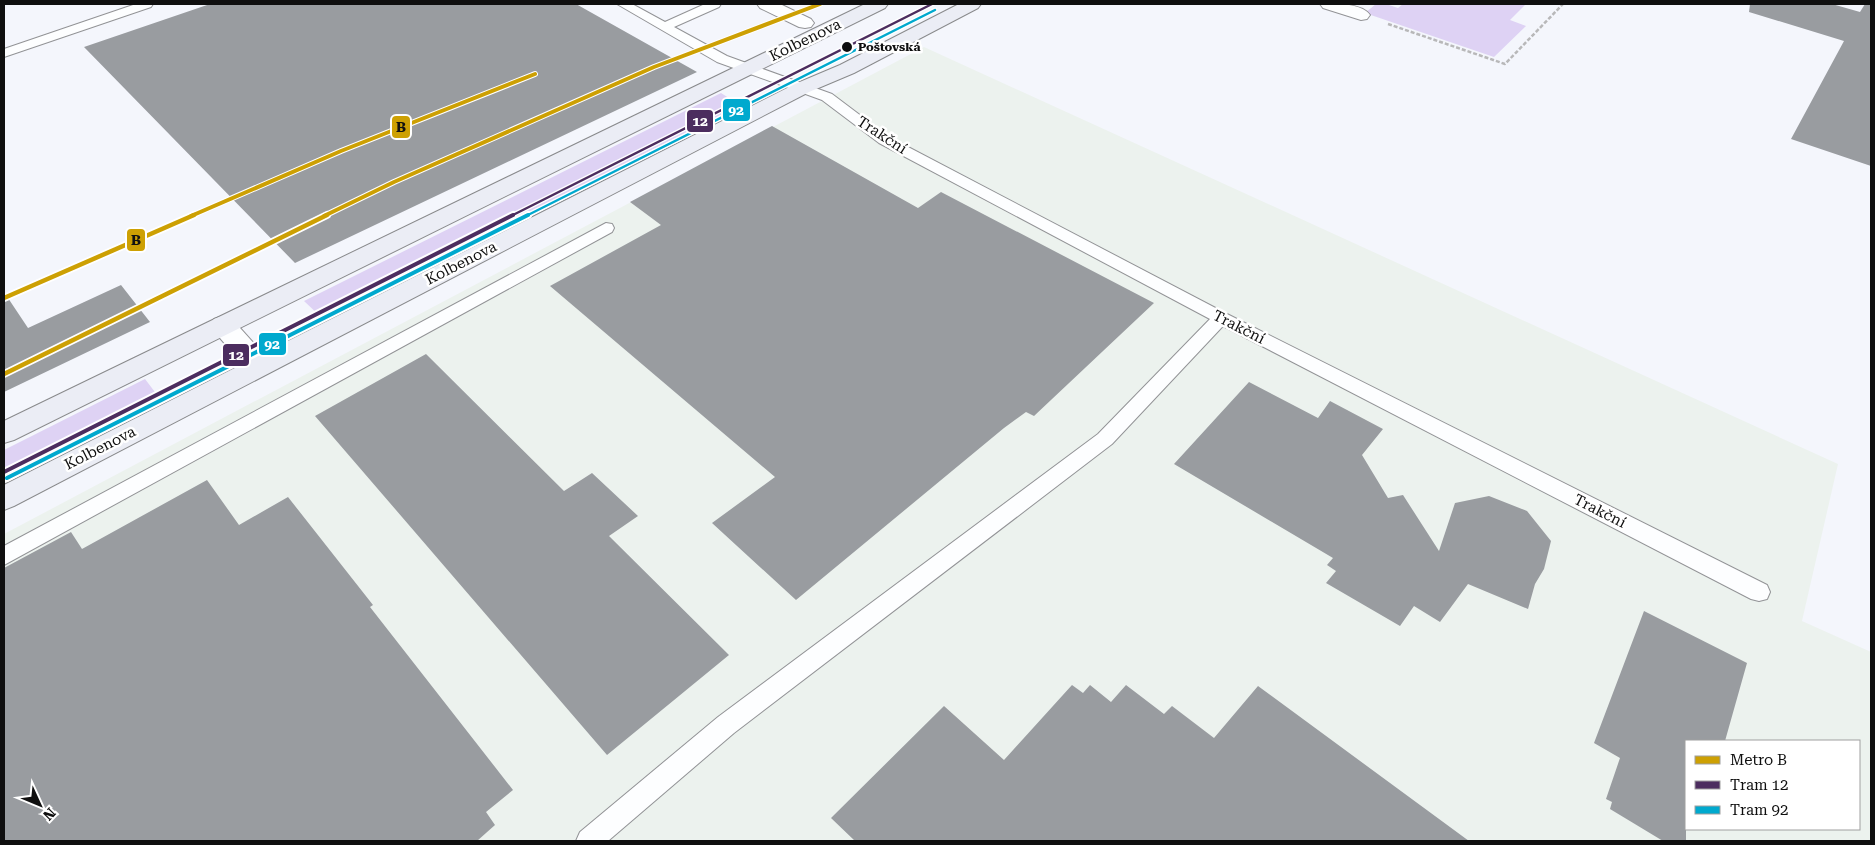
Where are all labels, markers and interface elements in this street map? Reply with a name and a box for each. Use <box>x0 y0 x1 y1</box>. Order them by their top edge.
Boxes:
street label: Kolbenova <box>766 15 844 65</box>
marker: Poštovská <box>840 40 854 54</box>
place label: Poštovská <box>858 40 920 54</box>
line badge: 92 <box>722 98 751 122</box>
text: 92 <box>728 102 744 118</box>
line badge: 12 <box>686 109 714 133</box>
street label: Trakční <box>854 112 911 158</box>
text: 12 <box>692 113 708 129</box>
line badge: B <box>391 115 411 139</box>
text: B <box>396 119 406 135</box>
line badge: B <box>126 228 146 252</box>
text: B <box>131 232 141 248</box>
street label: Kolbenova <box>422 237 500 289</box>
street label: Trakční <box>1210 306 1268 348</box>
line badge: 92 <box>258 332 287 356</box>
text: 92 <box>264 336 280 352</box>
line badge: 12 <box>222 343 250 367</box>
text: 12 <box>228 347 244 363</box>
street label: Kolbenova <box>61 422 139 474</box>
street label: Trakční <box>1571 490 1629 532</box>
legend <box>1685 740 1860 830</box>
text: Metro B <box>1730 751 1787 769</box>
text: Tram 12 <box>1730 776 1788 794</box>
north arrow <box>15 780 65 830</box>
text: Tram 92 <box>1730 801 1788 819</box>
text: N <box>40 805 59 824</box>

